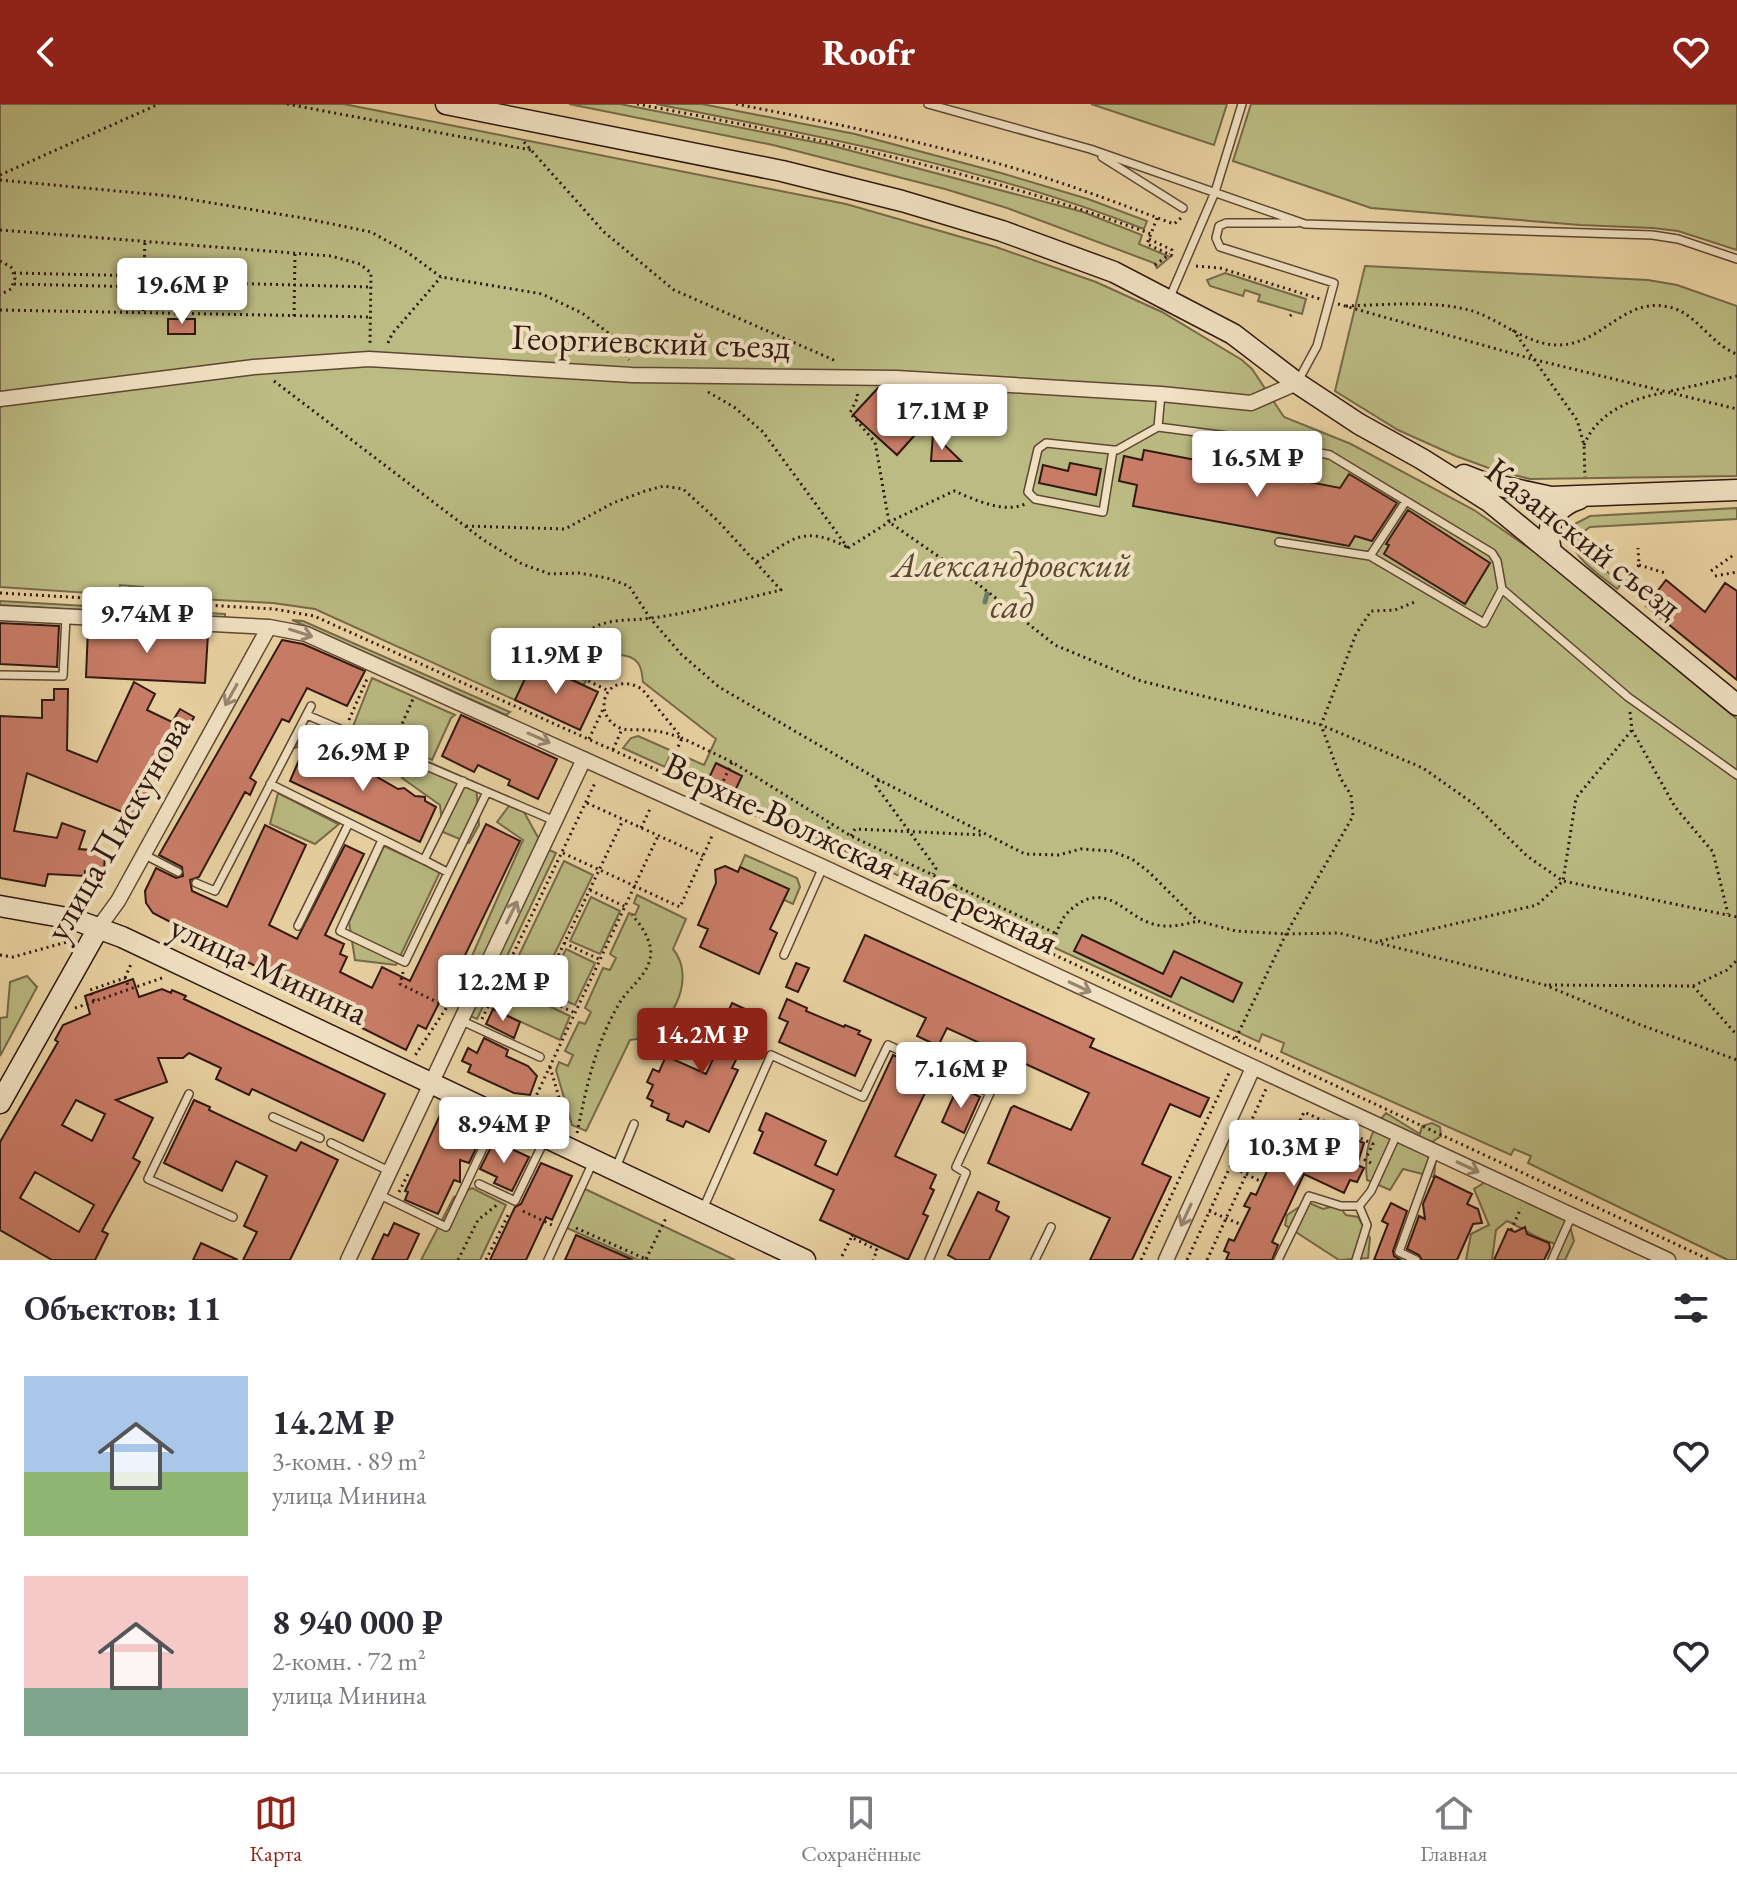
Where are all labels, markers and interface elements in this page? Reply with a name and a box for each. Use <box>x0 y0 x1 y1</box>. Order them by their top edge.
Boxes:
text: Roofr <box>822 29 915 76</box>
icon: back <box>24 30 68 74</box>
icon: heart <box>1669 30 1713 74</box>
pin: 19.6M ₽ <box>108 258 256 326</box>
text: 19.6M ₽ <box>135 267 229 301</box>
street label: Георгиевский съезд <box>511 313 791 369</box>
pin: 17.1M ₽ <box>868 384 1016 452</box>
text: 17.1M ₽ <box>895 393 989 427</box>
pin: 16.5M ₽ <box>1183 431 1331 499</box>
text: 16.5M ₽ <box>1210 440 1304 474</box>
street label: Казанский съезд <box>1476 447 1692 629</box>
park label: Александровский сад <box>889 541 1132 629</box>
pin: 9.74M ₽ <box>73 587 221 655</box>
text: 9.74M ₽ <box>100 596 194 630</box>
one-way arrow <box>288 627 313 641</box>
pin: 11.9M ₽ <box>482 628 630 696</box>
text: 11.9M ₽ <box>509 637 603 671</box>
one-way arrow <box>223 683 238 707</box>
street label: улица Пискунова <box>33 706 201 949</box>
pin: 26.9M ₽ <box>289 725 437 793</box>
one-way arrow <box>526 731 550 746</box>
text: 26.9M ₽ <box>316 734 410 768</box>
street label: Верхне-Волжская набережная <box>657 741 1065 965</box>
one-way arrow <box>505 900 520 924</box>
street label: улица Минина <box>162 903 376 1036</box>
pin: 12.2M ₽ <box>429 955 577 1023</box>
text: 12.2M ₽ <box>456 964 550 998</box>
one-way arrow <box>1068 980 1092 995</box>
pin: 14.2M ₽ <box>628 1008 776 1076</box>
text: 14.2M ₽ <box>655 1017 749 1051</box>
pin: 7.16M ₽ <box>887 1042 1035 1110</box>
text: 7.16M ₽ <box>914 1051 1008 1085</box>
pin: 8.94M ₽ <box>430 1097 578 1165</box>
text: 8.94M ₽ <box>457 1106 551 1140</box>
pin: 10.3M ₽ <box>1220 1120 1368 1188</box>
text: 10.3M ₽ <box>1247 1129 1341 1163</box>
one-way arrow <box>1456 1160 1480 1175</box>
one-way arrow <box>1178 1203 1193 1227</box>
text: Объектов: 11 <box>24 1286 221 1330</box>
icon: filters <box>1669 1286 1713 1330</box>
text: 14.2M ₽ <box>272 1400 395 1444</box>
icon: home <box>88 1408 184 1504</box>
icon: heart <box>1669 1434 1713 1478</box>
text: 3-комн. · 89 m² <box>272 1444 426 1478</box>
text: улица Минина <box>272 1478 426 1512</box>
text: 8 940 000 ₽ <box>272 1600 443 1644</box>
icon: home <box>88 1608 184 1704</box>
icon: heart <box>1669 1634 1713 1678</box>
text: 2-комн. · 72 m² <box>272 1644 426 1678</box>
text: улица Минина <box>272 1678 426 1712</box>
tab: Карта <box>250 1791 302 1868</box>
tab: Сохранённые <box>801 1791 921 1868</box>
tab: Главная <box>1420 1791 1487 1868</box>

